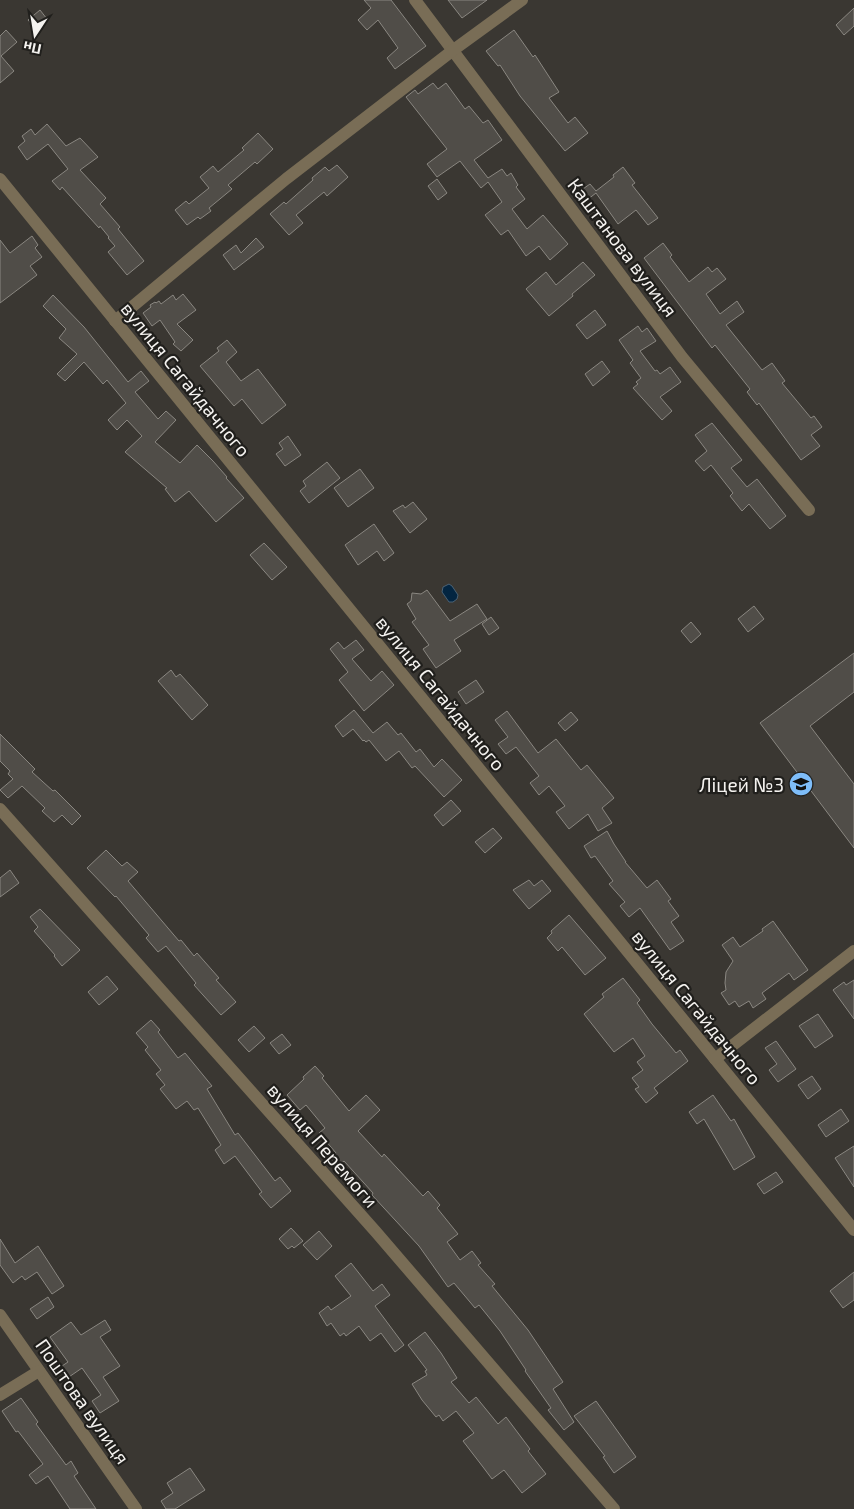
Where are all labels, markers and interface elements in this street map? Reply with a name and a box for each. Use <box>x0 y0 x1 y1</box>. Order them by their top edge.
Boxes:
north arrow <box>10 10 60 60</box>
text: Пн <box>22 38 43 58</box>
street label: Каштанова вулиця <box>563 173 683 321</box>
street label: вулиця Сагайдачного <box>116 297 255 462</box>
street label: вулиця Сагайдачного <box>371 611 510 776</box>
school or university icon: Ліцей №3 <box>788 771 814 797</box>
place label: Ліцей №3 <box>699 773 784 796</box>
street label: вулиця Сагайдачного <box>627 925 766 1090</box>
street label: вулиця Перемоги <box>262 1078 383 1212</box>
street label: Поштова вулиця <box>30 1334 135 1469</box>

